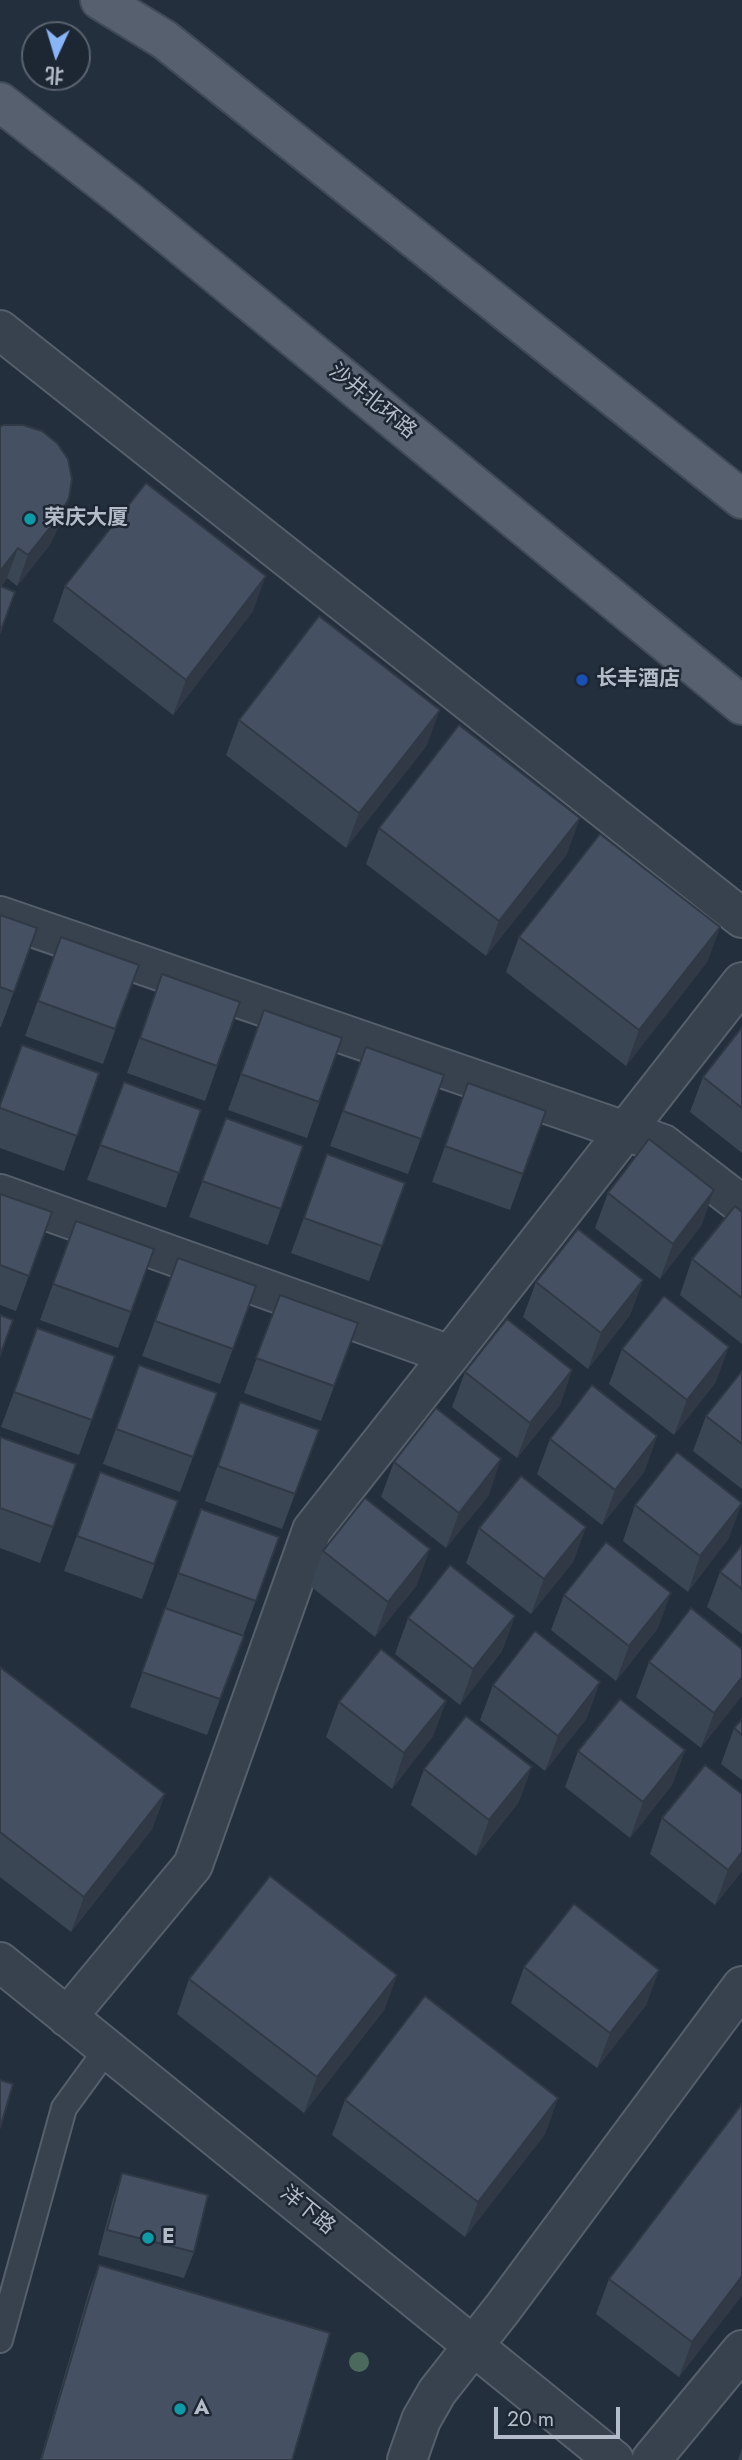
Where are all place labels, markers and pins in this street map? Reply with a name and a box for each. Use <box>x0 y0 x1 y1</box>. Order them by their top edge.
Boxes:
place label: 荣庆大厦 <box>44 506 128 532</box>
marker: 荣庆大厦 <box>22 511 38 527</box>
place label: 长丰酒店 <box>596 667 680 693</box>
marker: 长丰酒店 <box>574 672 590 688</box>
place label: E <box>162 2225 175 2251</box>
marker: E <box>140 2230 156 2246</box>
place label: A <box>194 2396 209 2422</box>
marker: A <box>172 2401 188 2417</box>

